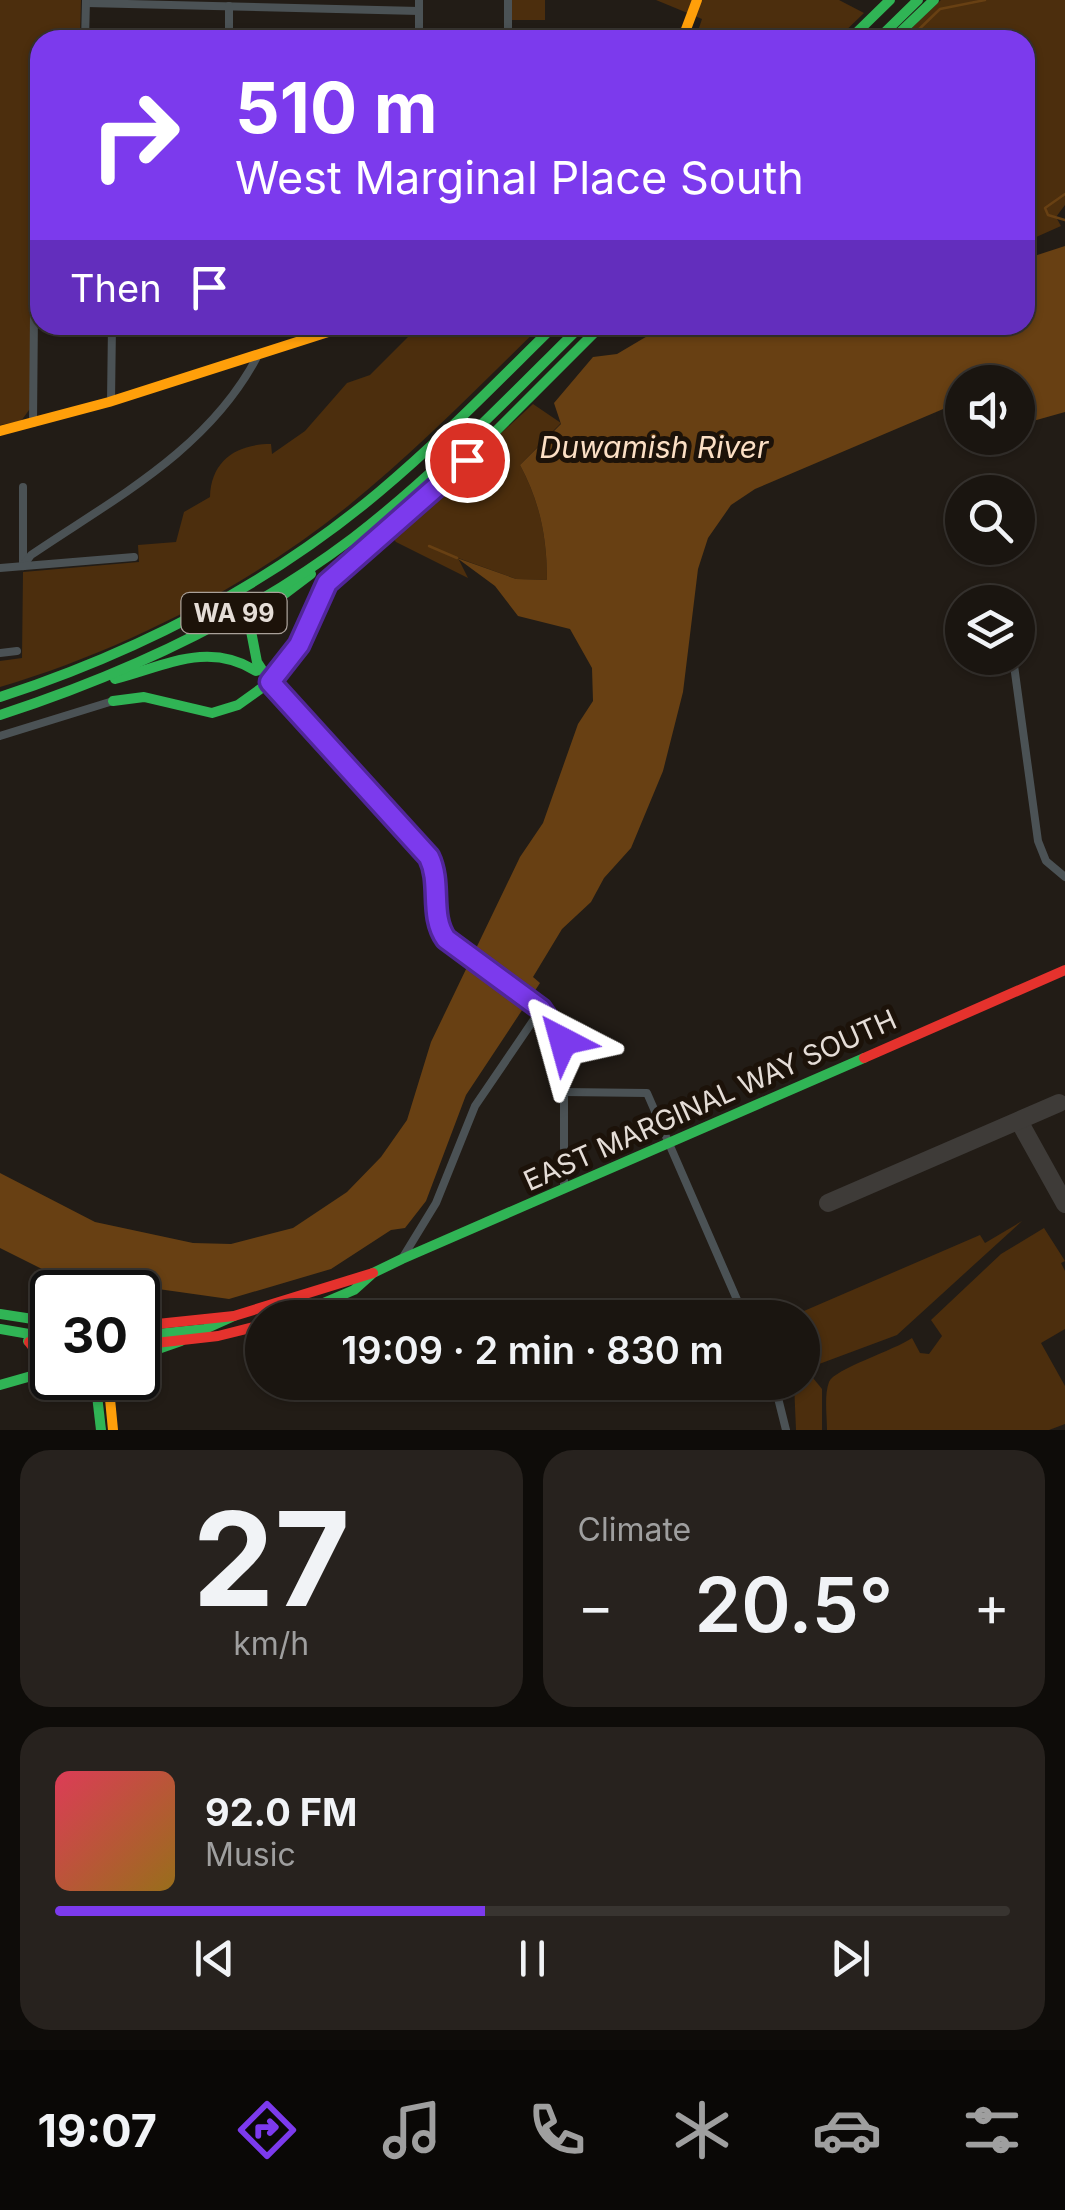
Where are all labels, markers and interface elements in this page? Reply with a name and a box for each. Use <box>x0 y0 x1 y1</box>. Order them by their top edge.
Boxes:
text: 510 m <box>235 65 438 150</box>
icon: right <box>70 70 200 200</box>
text: West Marginal Place South <box>235 150 804 205</box>
icon: arrive <box>182 260 237 315</box>
text: Then <box>70 265 162 311</box>
map controls <box>945 365 1035 675</box>
button: sound <box>945 365 1035 455</box>
pin <box>425 418 510 503</box>
water label: Duwamish River <box>540 429 769 465</box>
icon: arrive <box>440 433 495 488</box>
button: search <box>945 475 1035 565</box>
button: layers <box>945 585 1035 675</box>
road number: WA 99 <box>182 593 286 633</box>
position arrow <box>511 989 615 1093</box>
street label: EAST MARGINAL WAY SOUTH <box>518 1002 902 1198</box>
speed limit sign: 30 <box>30 1270 160 1400</box>
text: 19:09 · 2 min · 830 m <box>341 1327 724 1373</box>
text: 27 <box>193 1480 350 1637</box>
text: Climate <box>578 1510 691 1549</box>
text: 20.5° <box>694 1559 893 1650</box>
text: − <box>578 1573 614 1639</box>
text: + <box>974 1573 1010 1639</box>
text: km/h <box>233 1624 309 1663</box>
text: 92.0 FM <box>205 1789 358 1835</box>
text: Music <box>205 1835 296 1874</box>
icon: previous <box>187 1931 242 1986</box>
icon: pause <box>505 1931 560 1986</box>
icon: next <box>823 1931 878 1986</box>
icon: directions <box>232 2095 302 2165</box>
icon: music <box>377 2095 447 2165</box>
icon: phone <box>522 2095 592 2165</box>
icon: climate <box>667 2095 737 2165</box>
icon: car <box>812 2095 882 2165</box>
icon: filters <box>957 2095 1027 2165</box>
text: 19:07 <box>38 2103 157 2158</box>

